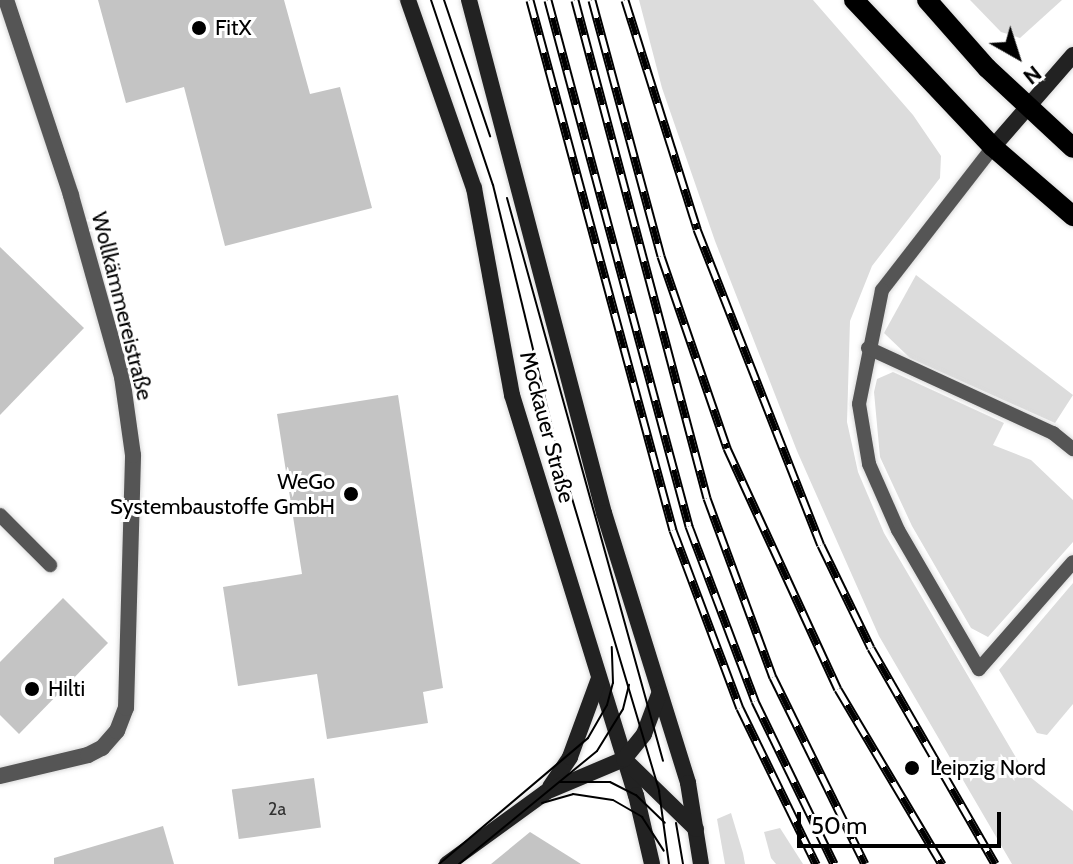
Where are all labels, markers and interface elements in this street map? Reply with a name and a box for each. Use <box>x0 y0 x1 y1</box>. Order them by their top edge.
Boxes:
place label: FitX <box>215 15 251 41</box>
north arrow <box>977 16 1057 96</box>
marker: FitX <box>190 19 208 37</box>
text: N <box>1018 60 1047 90</box>
street label: Wollkämmereistraße <box>86 209 158 403</box>
street label: Mockauer Straße <box>514 348 580 506</box>
place label: WeGo Systembaustoffe GmbH <box>110 468 335 520</box>
marker: WeGo Systembaustoffe GmbH <box>342 485 360 503</box>
place label: Hilti <box>48 676 85 702</box>
marker: Hilti <box>23 680 41 698</box>
place label: Leipzig Nord <box>930 755 1046 781</box>
marker: Leipzig Nord <box>901 757 923 779</box>
scale bar <box>801 796 1005 846</box>
house number: 2a <box>268 798 286 820</box>
text: 50 m <box>811 811 867 840</box>

